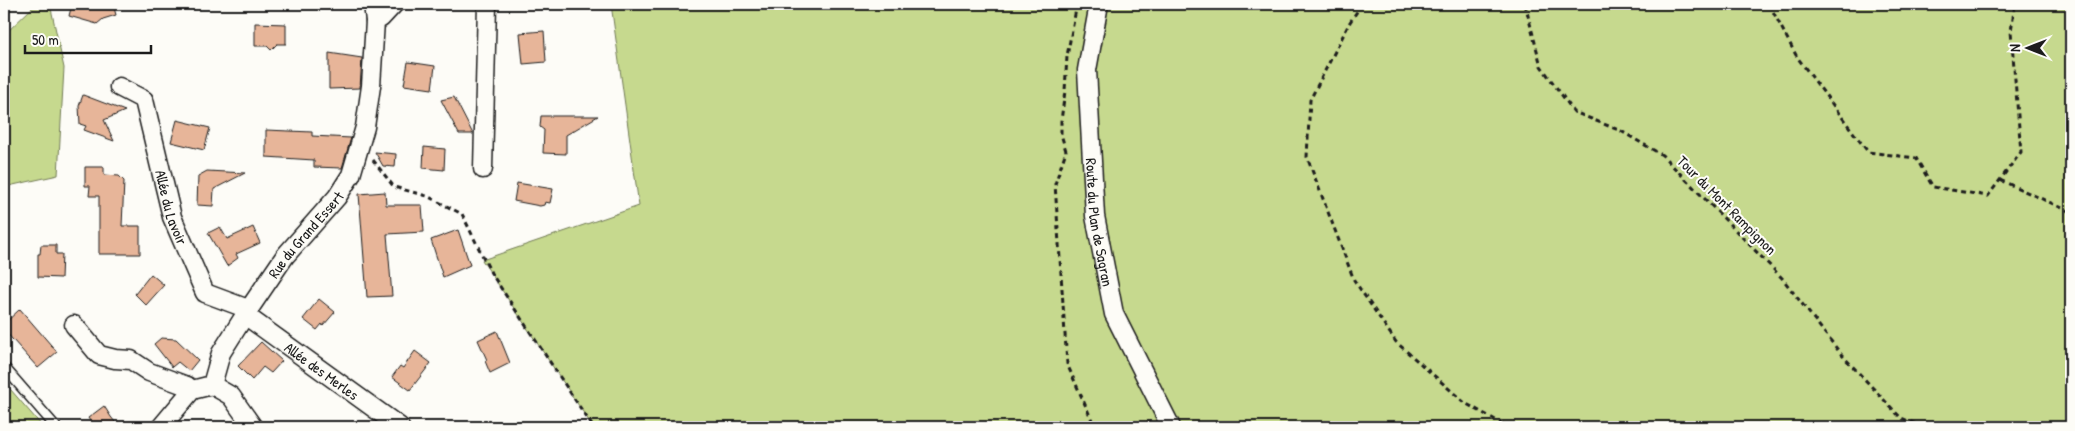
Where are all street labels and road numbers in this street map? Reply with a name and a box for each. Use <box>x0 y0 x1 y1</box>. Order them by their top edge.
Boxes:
street label: Tour du Mont Rampignon <box>1673 151 1782 260</box>
street label: Route du Plan de Sagran <box>1081 158 1119 288</box>
street label: Allée du Lavoir <box>151 168 193 248</box>
street label: Rue du Grand Essert <box>263 187 349 282</box>
street label: Allée des Merles <box>281 337 363 405</box>

